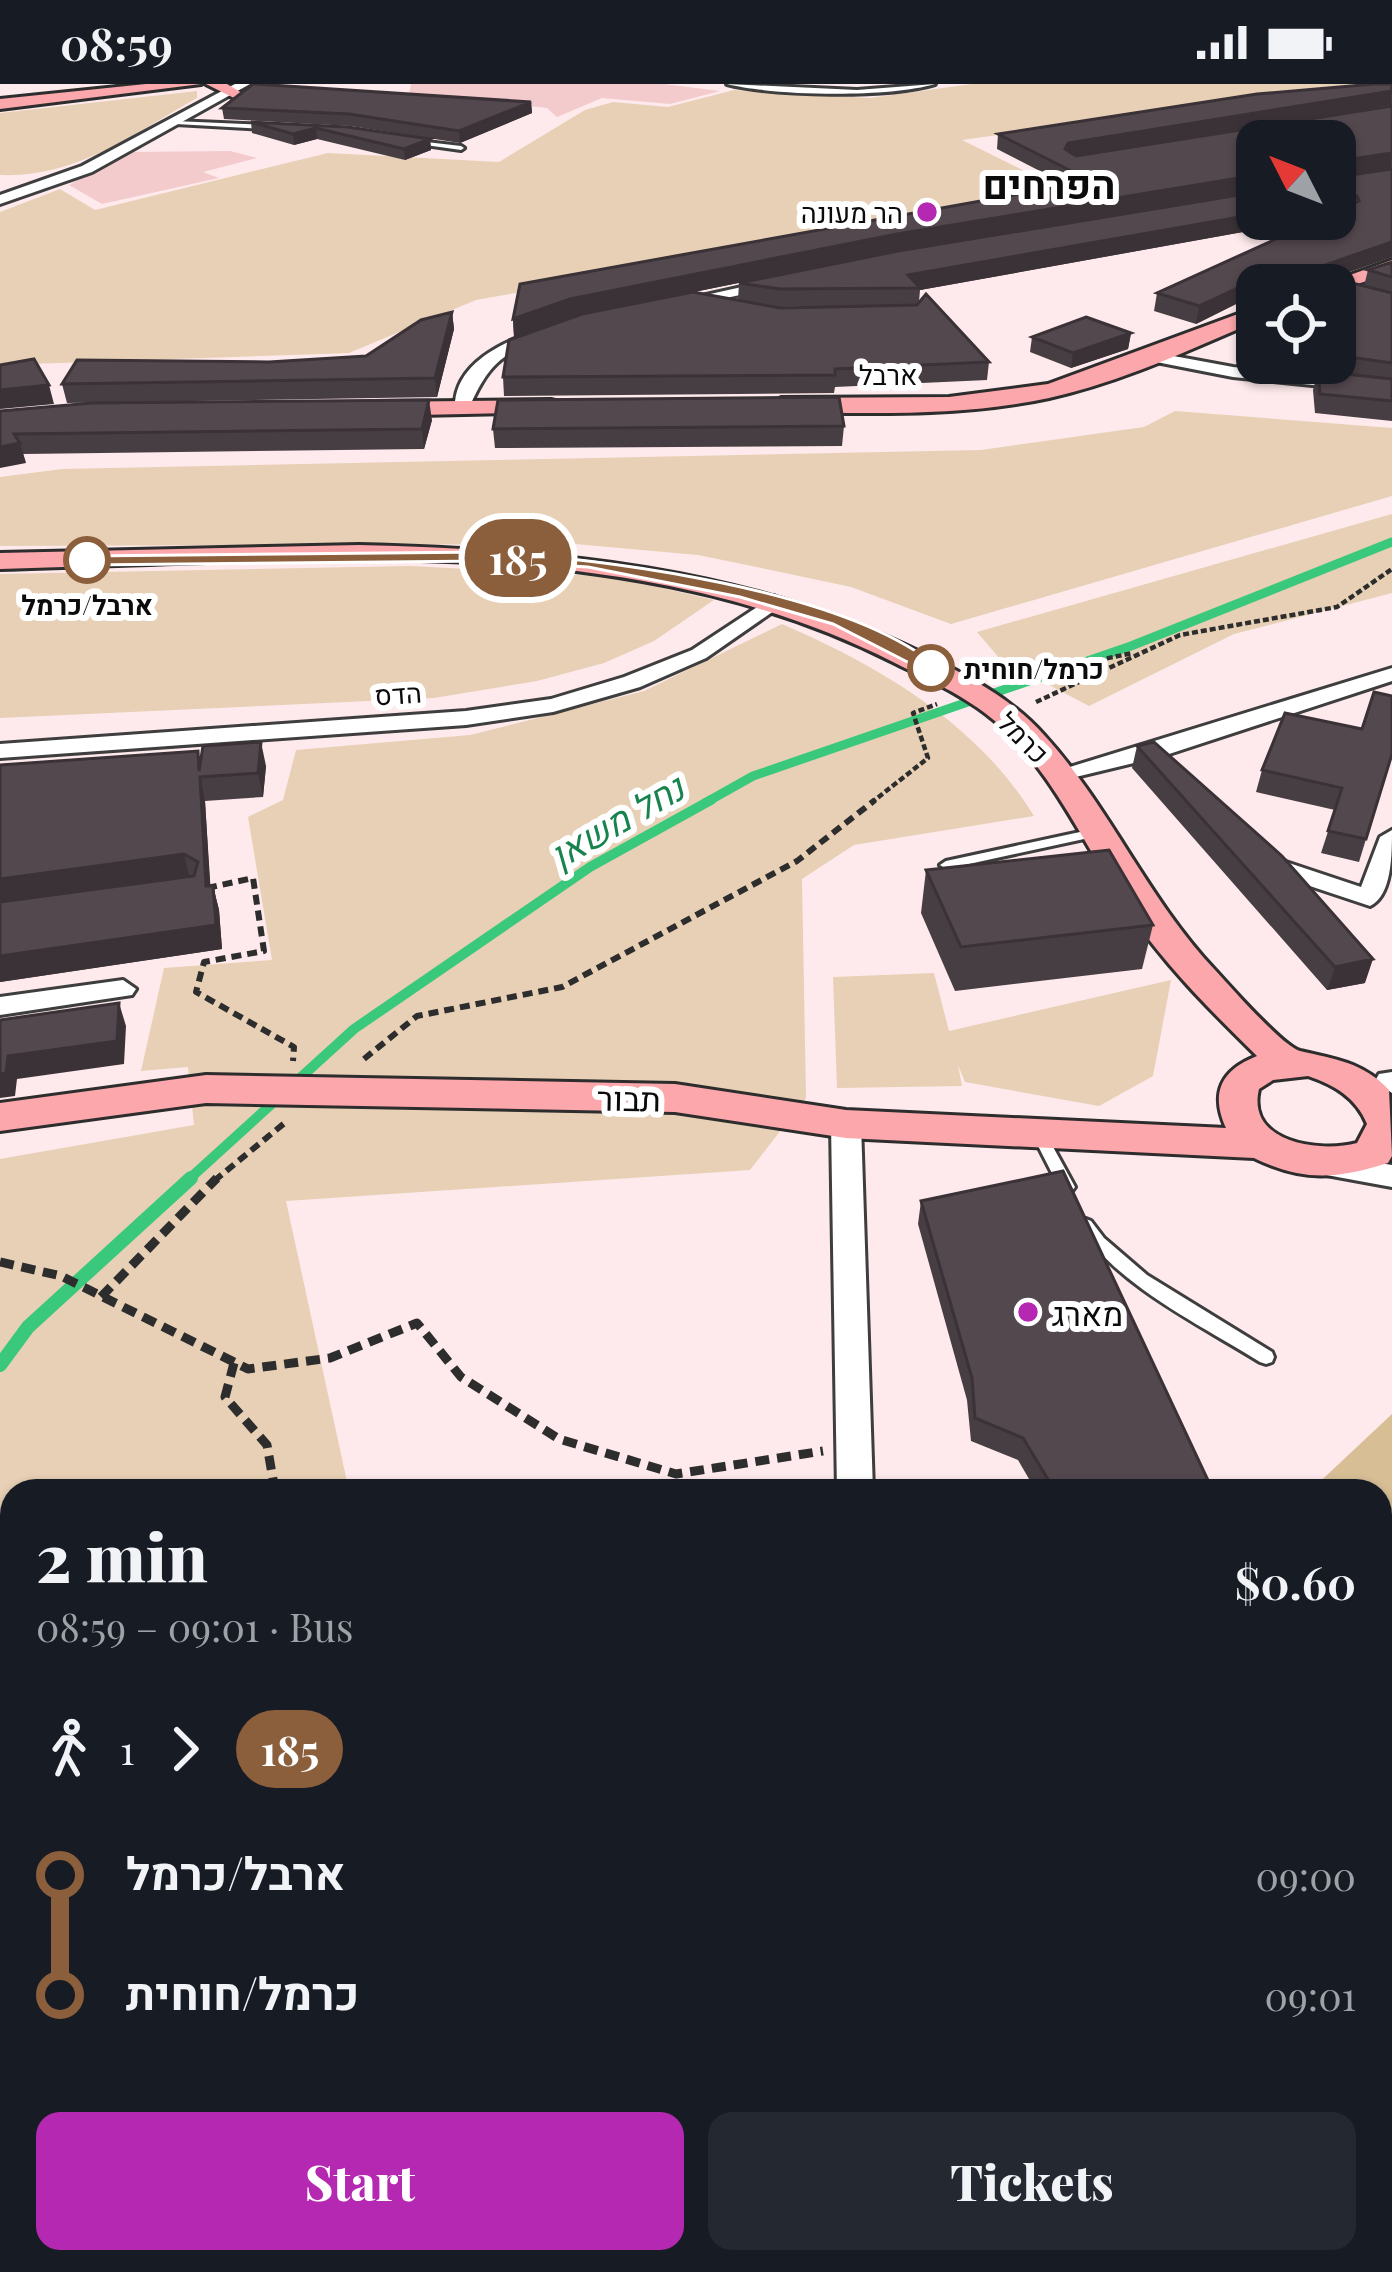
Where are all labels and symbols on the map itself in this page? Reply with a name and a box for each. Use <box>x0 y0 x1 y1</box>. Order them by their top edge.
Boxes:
north arrow <box>1236 120 1356 240</box>
district label: הפרחים <box>983 157 1115 209</box>
place label: הר מעונה <box>801 194 903 230</box>
marker: הר מעונה <box>914 199 940 225</box>
street label: ארבל <box>859 356 917 392</box>
line badge: 185 <box>449 519 587 597</box>
marker: ארבל/כרמל <box>65 538 109 582</box>
place label: ארבל/כרמל <box>21 586 153 622</box>
marker: כרמל/חוחית <box>909 646 953 690</box>
place label: כרמל/חוחית <box>964 650 1104 686</box>
street label: הדס <box>373 673 423 713</box>
street label: כרמל <box>990 703 1058 771</box>
water label: נחל משאן <box>540 761 694 878</box>
street label: תבור <box>597 1074 661 1120</box>
place label: מארג <box>1052 1290 1123 1334</box>
marker: מארג <box>1015 1299 1041 1325</box>

